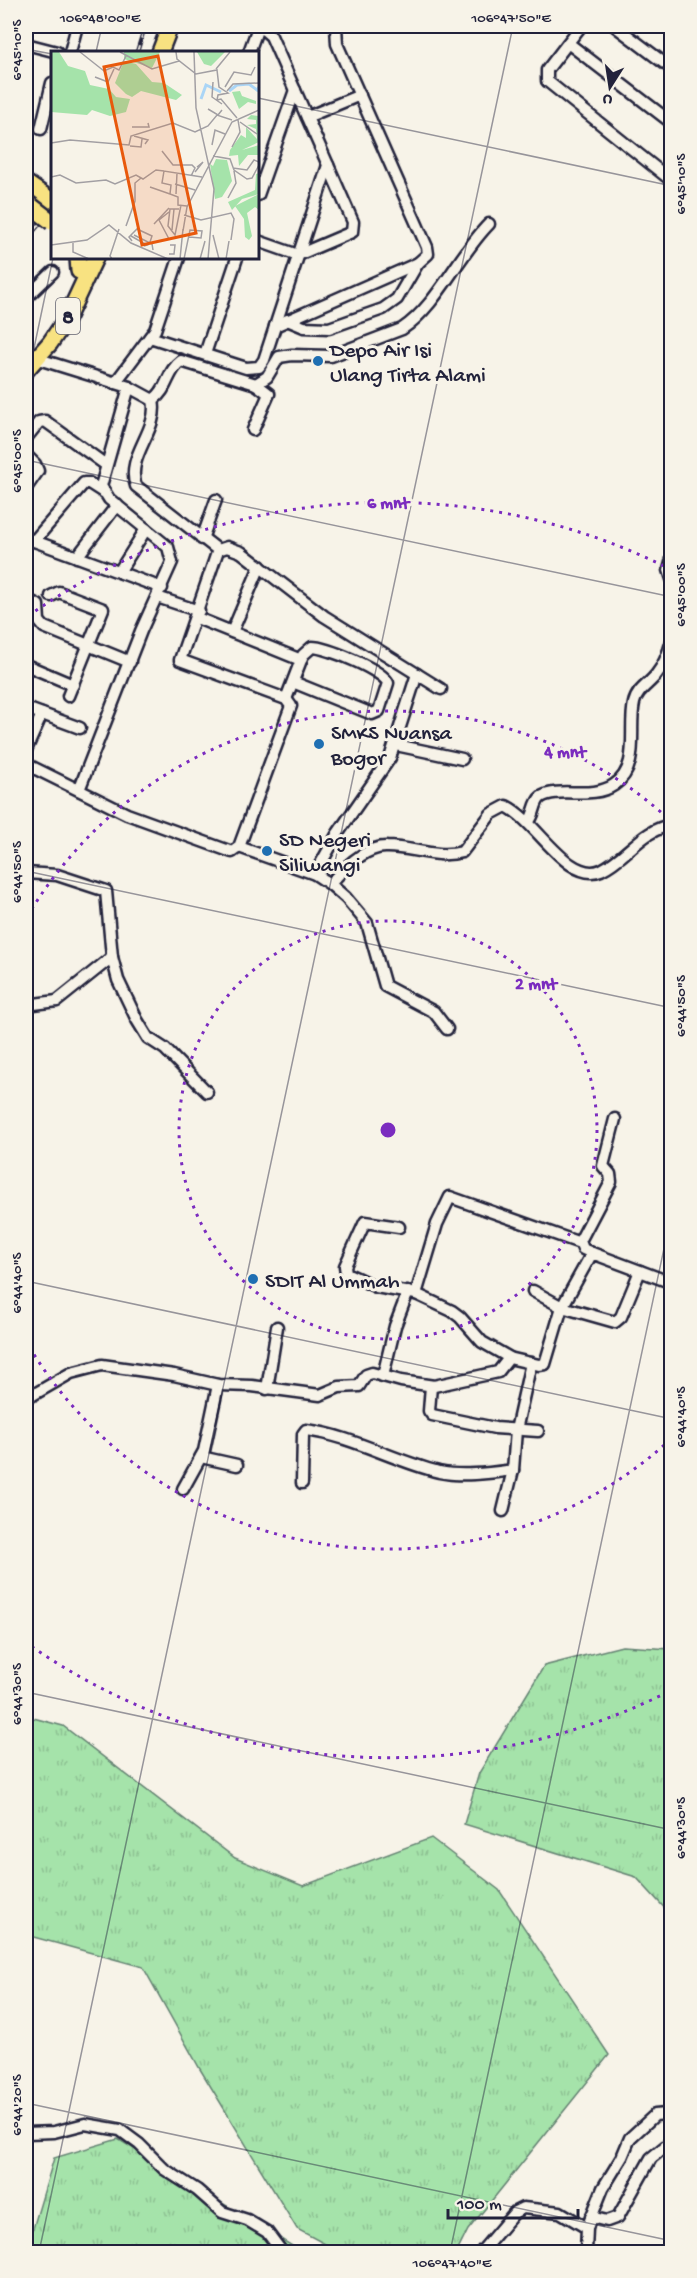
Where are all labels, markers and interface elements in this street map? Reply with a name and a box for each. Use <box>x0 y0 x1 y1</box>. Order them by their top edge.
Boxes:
text: 106°48'00"E <box>59 10 141 28</box>
text: 106°47'50"E <box>470 10 551 28</box>
text: 6°45'10"S <box>9 20 27 80</box>
inset map <box>51 51 260 260</box>
north arrow <box>580 57 640 117</box>
text: U <box>600 88 614 109</box>
text: 6°45'10"S <box>673 154 691 214</box>
road number: 8 <box>56 298 80 334</box>
place label: Depo Air Isi Ulang Tirta Alami <box>328 339 486 390</box>
marker: Depo Air Isi Ulang Tirta Alami <box>311 354 325 368</box>
text: 6°45'00"S <box>9 429 27 493</box>
text: 6 mnt <box>367 494 411 515</box>
text: 6°45'00"S <box>673 563 691 627</box>
place label: SMKS Nuansa Bogor <box>330 722 452 773</box>
marker: SMKS Nuansa Bogor <box>312 737 326 751</box>
text: 4 mnt <box>543 743 587 764</box>
place label: SD Negeri Siliwangi <box>279 829 371 880</box>
text: 6°44'50"S <box>9 841 27 903</box>
marker: SD Negeri Siliwangi <box>260 844 274 858</box>
text: 2 mnt <box>515 975 559 996</box>
text: 6°44'50"S <box>673 975 691 1037</box>
centre of rings <box>378 1120 398 1140</box>
text: 6°44'40"S <box>9 1252 27 1314</box>
place label: SDIT Al Ummah <box>265 1270 400 1296</box>
marker: SDIT Al Ummah <box>246 1272 260 1286</box>
text: 6°44'40"S <box>673 1386 691 1448</box>
text: 6°44'30"S <box>9 1663 27 1725</box>
text: 6°44'30"S <box>673 1797 691 1859</box>
text: 6°44'20"S <box>9 2074 27 2136</box>
scale bar <box>448 2182 578 2220</box>
text: 100 m <box>456 2195 502 2216</box>
text: 106°47'40"E <box>412 2255 492 2273</box>

